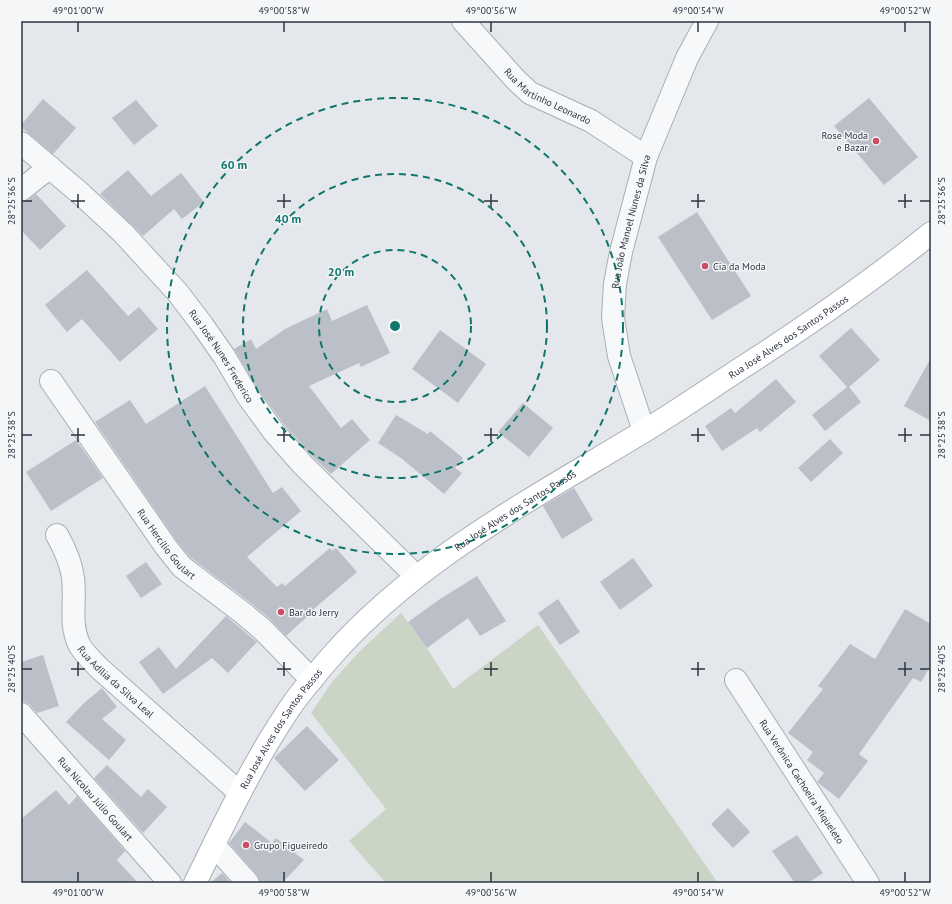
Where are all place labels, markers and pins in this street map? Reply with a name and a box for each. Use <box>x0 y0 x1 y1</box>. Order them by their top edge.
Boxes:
place label: Rose Moda e Bazar <box>822 129 869 154</box>
marker: Rose Moda e Bazar <box>871 136 881 146</box>
place label: Cia da Moda <box>713 260 766 273</box>
marker: Cia da Moda <box>700 261 710 271</box>
centre of rings <box>388 319 402 333</box>
place label: Bar do Jerry <box>289 606 339 619</box>
marker: Bar do Jerry <box>276 607 286 617</box>
place label: Grupo Figueiredo <box>254 839 328 852</box>
marker: Grupo Figueiredo <box>241 840 251 850</box>

